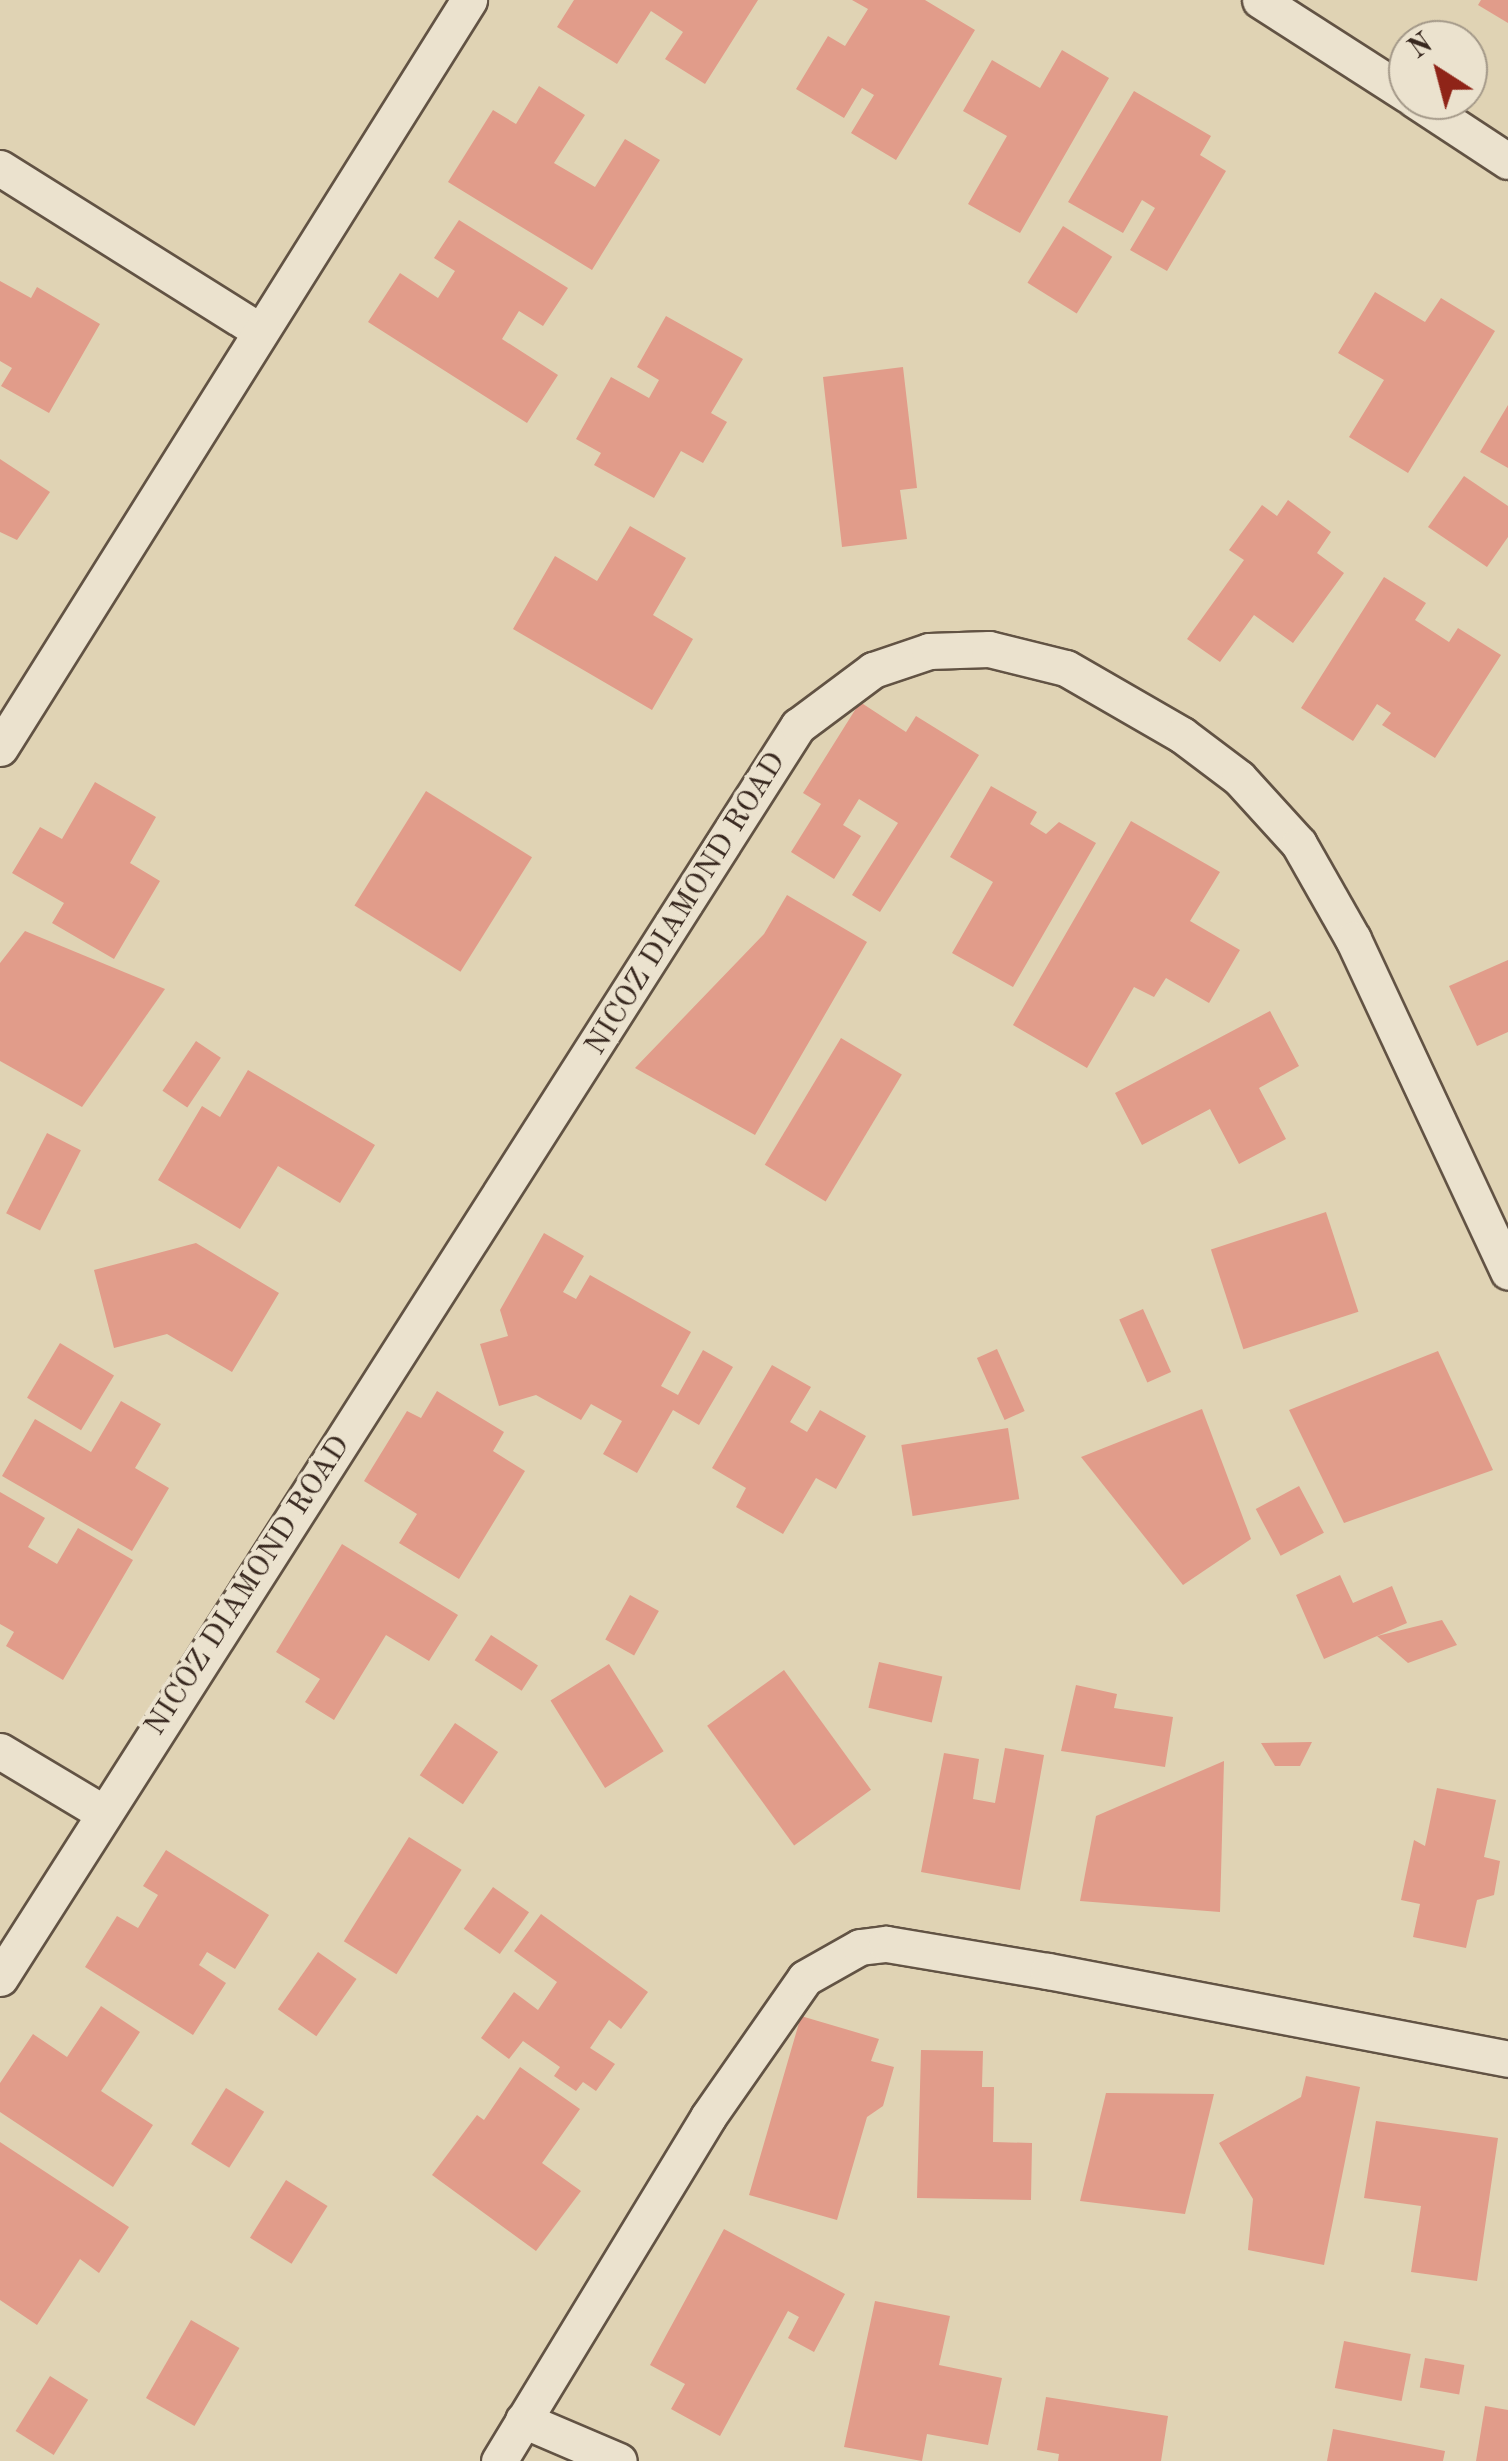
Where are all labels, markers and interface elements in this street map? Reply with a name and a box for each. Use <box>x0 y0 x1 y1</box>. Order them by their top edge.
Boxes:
north arrow <box>1388 20 1488 120</box>
text: N <box>1405 30 1438 65</box>
street label: NICOZ DIAMOND ROAD <box>578 746 794 1062</box>
street label: NICOZ DIAMOND ROAD <box>138 1429 358 1743</box>

